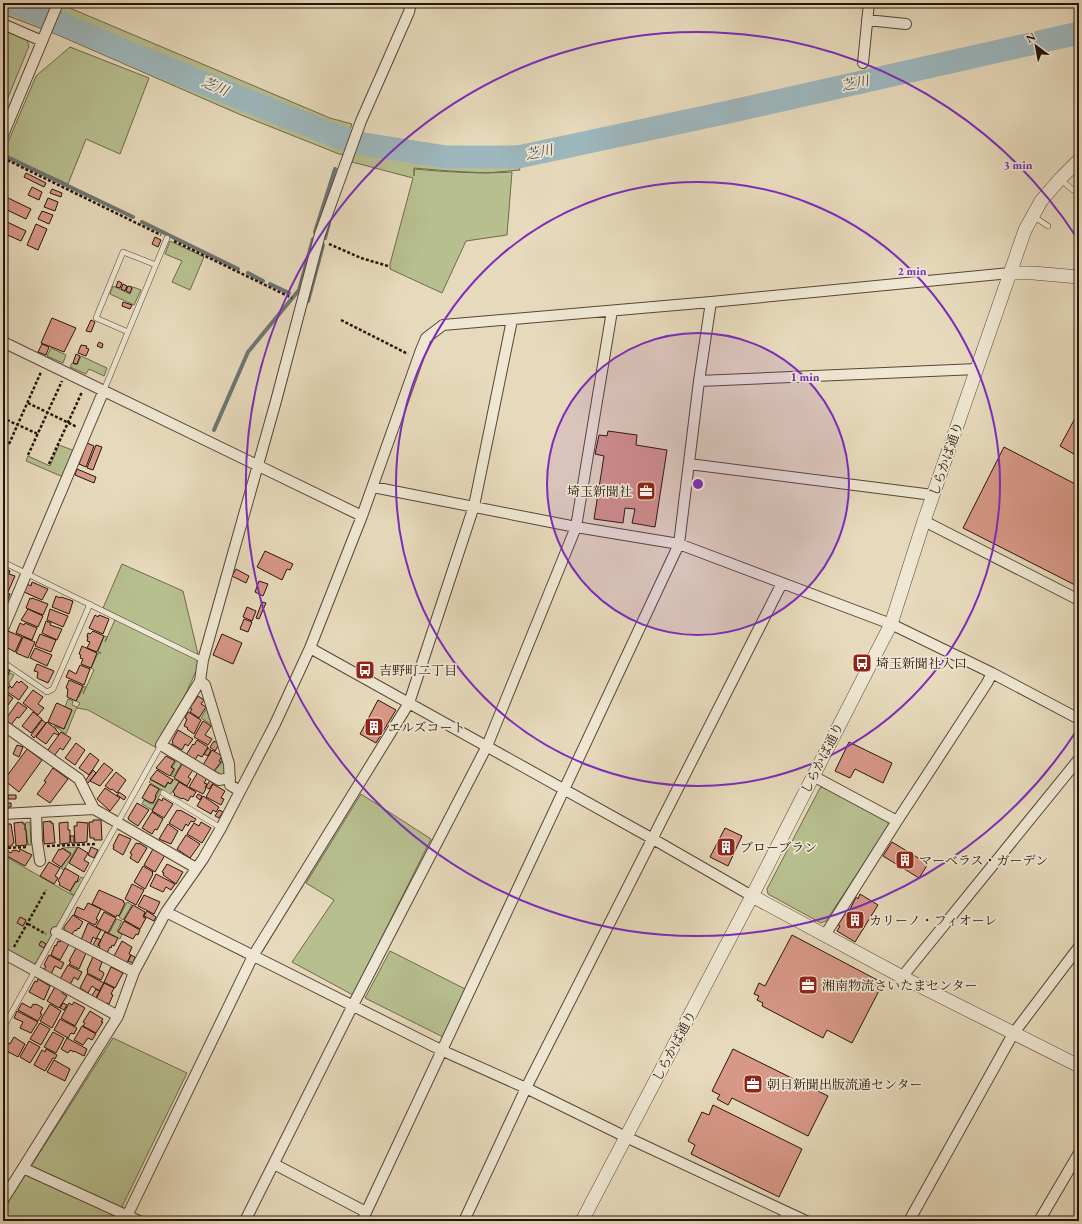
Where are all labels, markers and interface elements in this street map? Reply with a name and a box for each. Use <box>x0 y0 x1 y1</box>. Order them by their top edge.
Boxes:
north arrow <box>1016 26 1056 66</box>
text: N <box>1023 29 1038 46</box>
water label: 芝川 <box>839 71 873 95</box>
water label: 芝川 <box>199 72 233 101</box>
water label: 芝川 <box>523 140 557 164</box>
text: 3 min <box>1003 157 1033 173</box>
text: 2 min <box>897 263 927 279</box>
text: 1 min <box>790 369 820 385</box>
street label: しらかば通り <box>925 419 967 499</box>
centre of rings <box>691 477 705 491</box>
office icon: 埼玉新聞社 <box>635 480 657 502</box>
place label: 埼玉新聞社 <box>567 483 632 500</box>
bus stop icon: 埼玉新聞社入口 <box>851 652 873 674</box>
place label: 埼玉新聞社入口 <box>876 655 967 672</box>
bus stop icon: 吉野町二丁目 <box>354 659 376 681</box>
place label: 吉野町二丁目 <box>379 662 457 679</box>
building icon: エルズコート <box>363 716 385 738</box>
place label: エルズコート <box>388 719 466 736</box>
street label: しらかば通り <box>797 719 847 797</box>
building icon: ブローブラン <box>715 836 737 858</box>
place label: ブローブラン <box>740 839 817 856</box>
building icon: マーベラス・ガーデン <box>894 849 916 871</box>
place label: マーベラス・ガーデン <box>919 852 1048 869</box>
building icon: カリーノ・フィオーレ <box>844 909 866 931</box>
place label: カリーノ・フィオーレ <box>869 912 997 929</box>
office icon: 湘南物流さいたまセンター <box>797 974 819 996</box>
place label: 湘南物流さいたまセンター <box>822 977 977 994</box>
street label: しらかば通り <box>648 1008 700 1084</box>
office icon: 朝日新聞出版流通センター <box>742 1073 764 1095</box>
place label: 朝日新聞出版流通センター <box>767 1076 922 1093</box>

